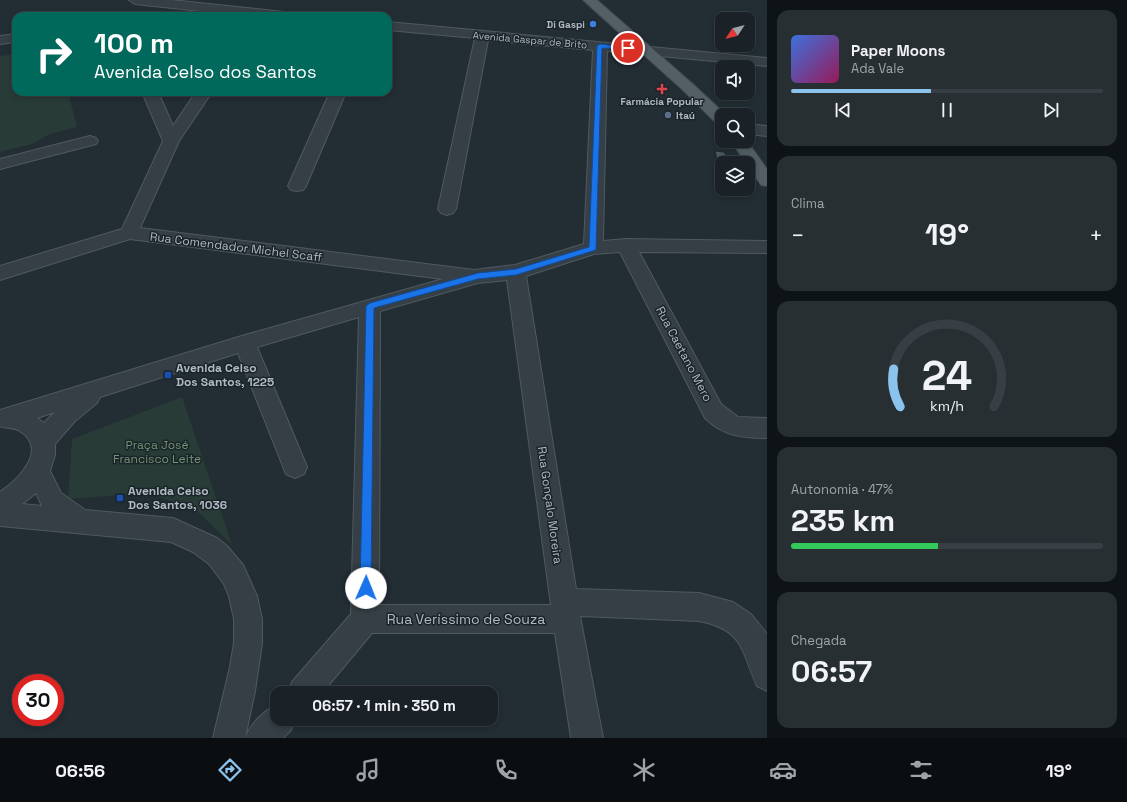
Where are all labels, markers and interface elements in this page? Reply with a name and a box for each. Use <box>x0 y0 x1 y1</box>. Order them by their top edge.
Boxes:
north arrow <box>715 12 755 52</box>
map controls <box>715 12 755 196</box>
place label: Di Gaspi <box>547 18 585 31</box>
marker: Di Gaspi <box>588 19 598 29</box>
text: 100 m <box>94 25 174 61</box>
icon: right <box>28 28 80 80</box>
street label: Avenida Gaspar de Brito <box>472 29 588 51</box>
pin <box>611 31 645 65</box>
icon: arrive <box>617 37 639 59</box>
text: Paper Moons <box>851 41 945 60</box>
text: Avenida Celso dos Santos <box>94 60 316 83</box>
button: sound <box>715 60 755 100</box>
text: Ada Vale <box>851 60 904 77</box>
marker: Farmácia Popular <box>657 84 667 94</box>
place label: Farmácia Popular <box>620 95 704 108</box>
icon: previous <box>832 99 854 121</box>
icon: pause <box>936 99 958 121</box>
icon: next <box>1040 99 1062 121</box>
button: search <box>715 108 755 148</box>
place label: Itaú <box>676 109 695 122</box>
marker: Itaú <box>663 110 673 120</box>
button: layers <box>715 156 755 196</box>
text: Clima <box>791 195 824 212</box>
text: 19° <box>925 215 969 254</box>
text: − <box>791 221 805 249</box>
text: + <box>1089 221 1103 249</box>
street label: Rua Comendador Michel Scaff <box>149 229 323 265</box>
street label: Rua Caetano Mero <box>652 304 716 404</box>
text: 24 <box>922 349 972 402</box>
place label: Avenida Celso Dos Santos, 1225 <box>176 360 274 390</box>
marker: Avenida Celso Dos Santos, 1225 <box>163 370 173 380</box>
text: km/h <box>930 397 964 415</box>
park label: Praça José Francisco Leite <box>113 437 201 467</box>
street label: Rua Gonçalo Moreira <box>534 445 566 565</box>
text: Autonomia · 47% <box>791 481 893 498</box>
place label: Avenida Celso Dos Santos, 1036 <box>128 483 227 513</box>
marker: Avenida Celso Dos Santos, 1036 <box>115 493 125 503</box>
text: 235 km <box>791 501 895 540</box>
position arrow <box>345 567 387 609</box>
street label: Rua Veríssimo de Souza <box>387 610 545 628</box>
text: Chegada <box>791 632 847 649</box>
text: 06:57 <box>791 652 872 691</box>
speed limit sign: 30 <box>12 674 64 726</box>
text: 06:57 · 1 min · 350 m <box>312 696 456 715</box>
icon: directions <box>216 756 244 784</box>
icon: music <box>354 756 382 784</box>
icon: phone <box>492 756 520 784</box>
icon: climate <box>630 756 658 784</box>
icon: car <box>769 756 797 784</box>
icon: filters <box>907 756 935 784</box>
text: 06:56 <box>55 759 105 782</box>
text: 19° <box>1045 759 1072 782</box>

